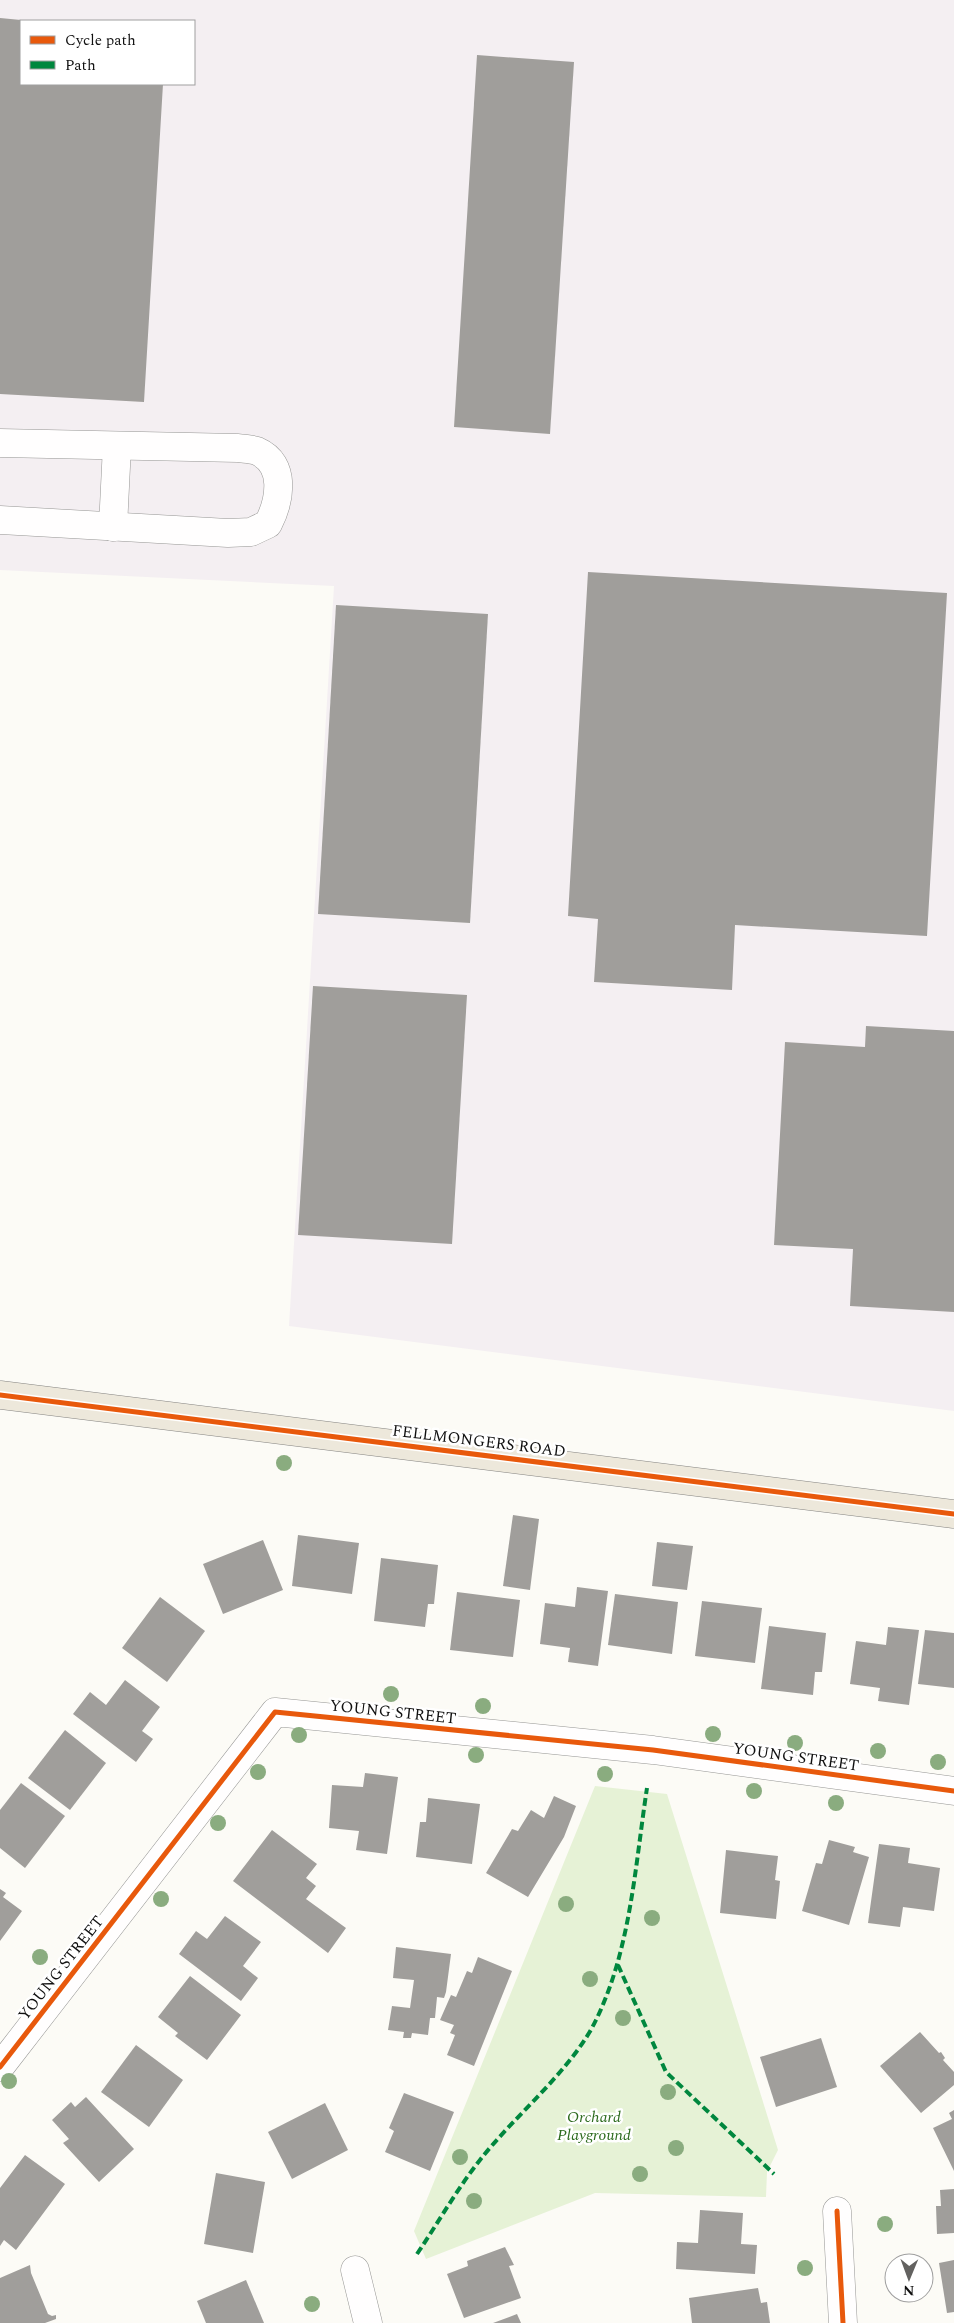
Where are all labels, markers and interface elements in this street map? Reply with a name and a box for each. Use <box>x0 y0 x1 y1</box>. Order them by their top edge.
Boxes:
legend <box>20 20 195 85</box>
text: Cycle path <box>65 29 136 52</box>
text: Path <box>65 54 96 77</box>
street label: FELLMONGERS ROAD <box>391 1418 567 1464</box>
street label: YOUNG STREET <box>329 1693 458 1731</box>
street label: YOUNG STREET <box>731 1736 861 1778</box>
street label: YOUNG STREET <box>12 1910 110 2025</box>
park label: Orchard Playground <box>557 2105 631 2147</box>
north arrow <box>884 2253 934 2303</box>
text: N <box>903 2280 915 2301</box>

